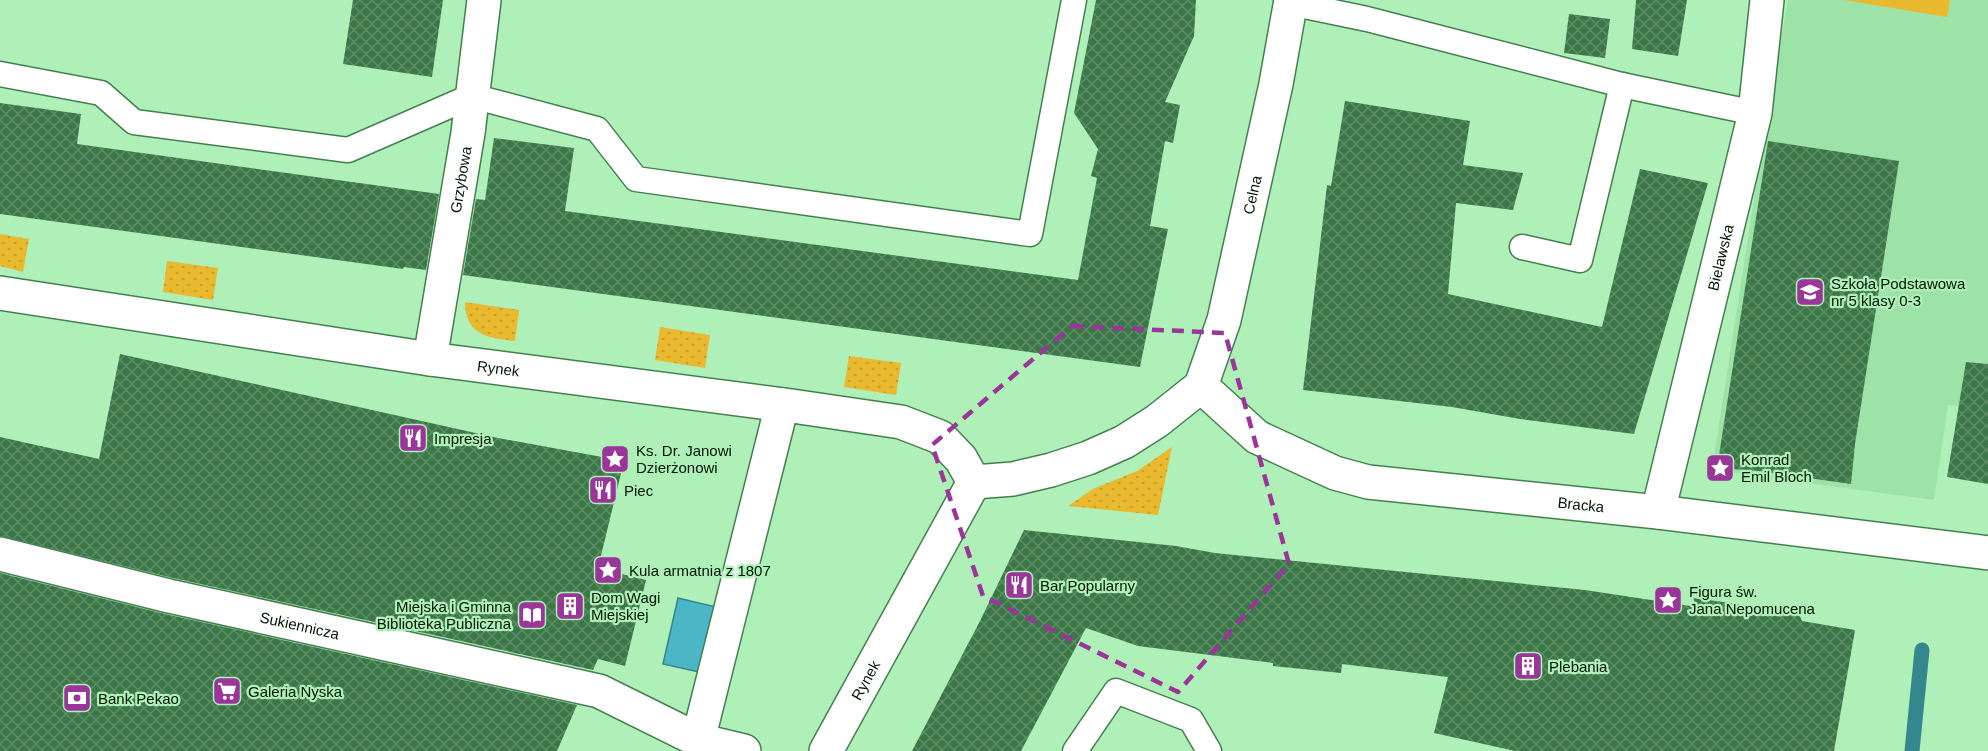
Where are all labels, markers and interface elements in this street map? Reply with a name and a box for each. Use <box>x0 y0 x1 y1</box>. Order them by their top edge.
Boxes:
street label: Grzybowa <box>446 144 474 214</box>
street label: Celna <box>1239 173 1264 216</box>
street label: Bielawska <box>1704 222 1736 292</box>
place label: Szkoła Podstawowa nr 5 klasy 0-3 <box>1831 275 1966 309</box>
school or university icon: Szkoła Podstawowa nr 5 klasy 0-3 <box>1794 276 1826 308</box>
street label: Rynek <box>476 357 521 379</box>
restaurant icon: Impresja <box>397 422 429 454</box>
place label: Impresja <box>434 430 492 447</box>
place label: Ks. Dr. Janowi Dzierżonowi <box>636 442 732 476</box>
place icon: Ks. Dr. Janowi Dzierżonowi <box>599 443 631 475</box>
place label: Konrad Emil Bloch <box>1741 451 1812 485</box>
place icon: Konrad Emil Bloch <box>1704 452 1736 484</box>
restaurant icon: Piec <box>587 474 619 506</box>
place label: Piec <box>624 482 654 499</box>
street label: Bracka <box>1557 493 1606 515</box>
place icon: Kula armatnia z 1807 <box>592 554 624 586</box>
place label: Kula armatnia z 1807 <box>629 562 771 579</box>
restaurant icon: Bar Popularny <box>1003 569 1035 601</box>
place label: Bar Popularny <box>1040 577 1136 594</box>
place label: Figura św. Jana Nepomucena <box>1689 583 1816 617</box>
place icon: Figura św. Jana Nepomucena <box>1652 584 1684 616</box>
place label: Dom Wagi Miejskiej <box>591 589 660 623</box>
building icon: Dom Wagi Miejskiej <box>554 590 586 622</box>
place label: Miejska i Gminna Biblioteka Publiczna <box>377 598 512 632</box>
library icon: Miejska i Gminna Biblioteka Publiczna <box>516 599 548 631</box>
street label: Sukiennicza <box>258 608 342 642</box>
building icon: Plebania <box>1512 650 1544 682</box>
street label: Rynek <box>847 657 883 703</box>
place label: Plebania <box>1549 658 1608 675</box>
supermarket icon: Galeria Nyska <box>211 675 243 707</box>
bank icon: Bank Pekao <box>61 682 93 714</box>
place label: Galeria Nyska <box>248 683 343 700</box>
place label: Bank Pekao <box>98 690 179 707</box>

